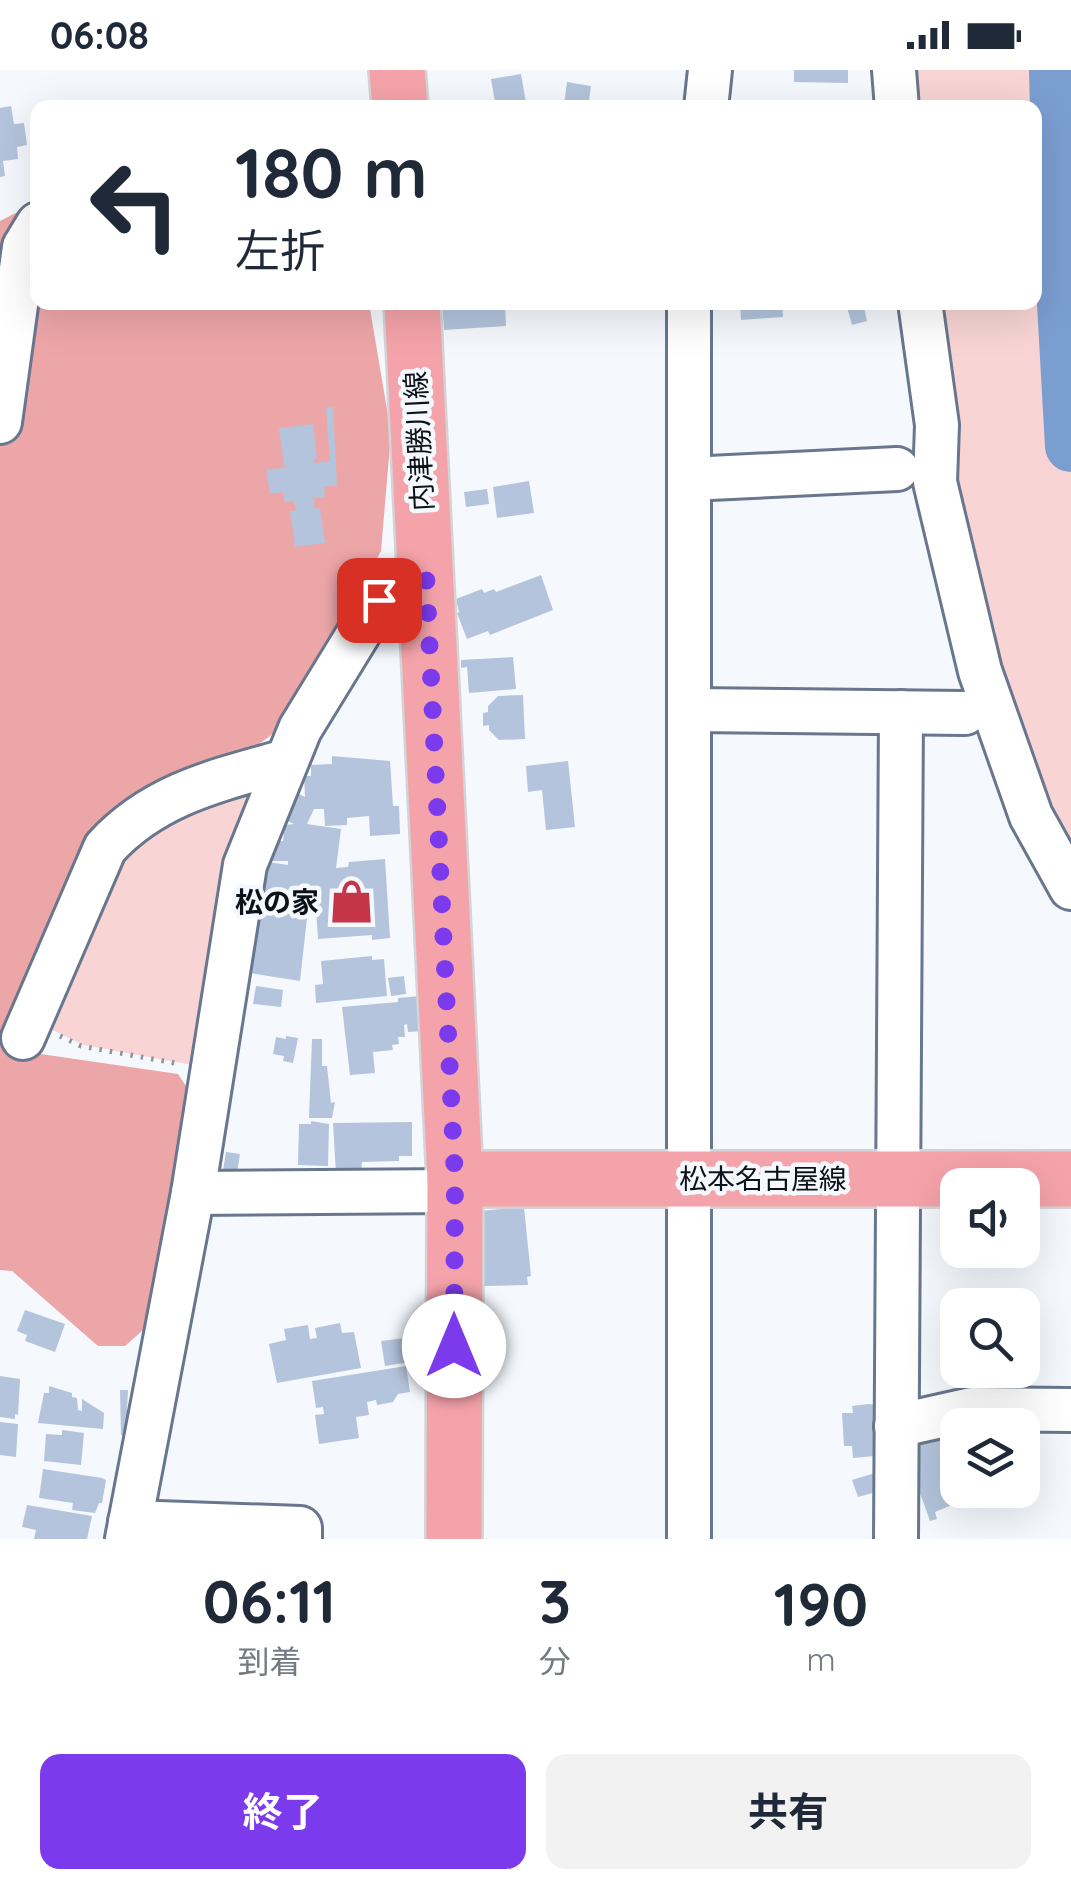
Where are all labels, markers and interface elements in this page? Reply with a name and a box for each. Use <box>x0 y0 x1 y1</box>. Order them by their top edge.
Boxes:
text: 06:08 <box>50 11 149 59</box>
text: 180 m <box>235 128 428 216</box>
icon: left <box>70 140 200 270</box>
text: 左折 <box>235 222 325 278</box>
street label: 内津勝川線 <box>397 370 440 512</box>
pin <box>337 558 422 643</box>
icon: arrive <box>352 573 407 628</box>
shop icon: 松の家 <box>328 878 376 926</box>
place label: 松の家 <box>235 884 319 919</box>
street label: 松本名古屋線 <box>679 1161 847 1196</box>
map controls <box>940 1168 1040 1508</box>
button: sound <box>940 1168 1040 1268</box>
button: search <box>940 1288 1040 1388</box>
position arrow <box>402 1294 506 1398</box>
button: layers <box>940 1408 1040 1508</box>
text: 06:11 <box>203 1563 336 1638</box>
text: 3 <box>539 1563 571 1638</box>
text: 190 <box>774 1566 868 1641</box>
text: m <box>806 1639 836 1679</box>
text: 到着 <box>237 1641 301 1681</box>
text: 分 <box>539 1641 571 1681</box>
button: 終了 <box>40 1754 526 1869</box>
button: 共有 <box>546 1754 1031 1869</box>

